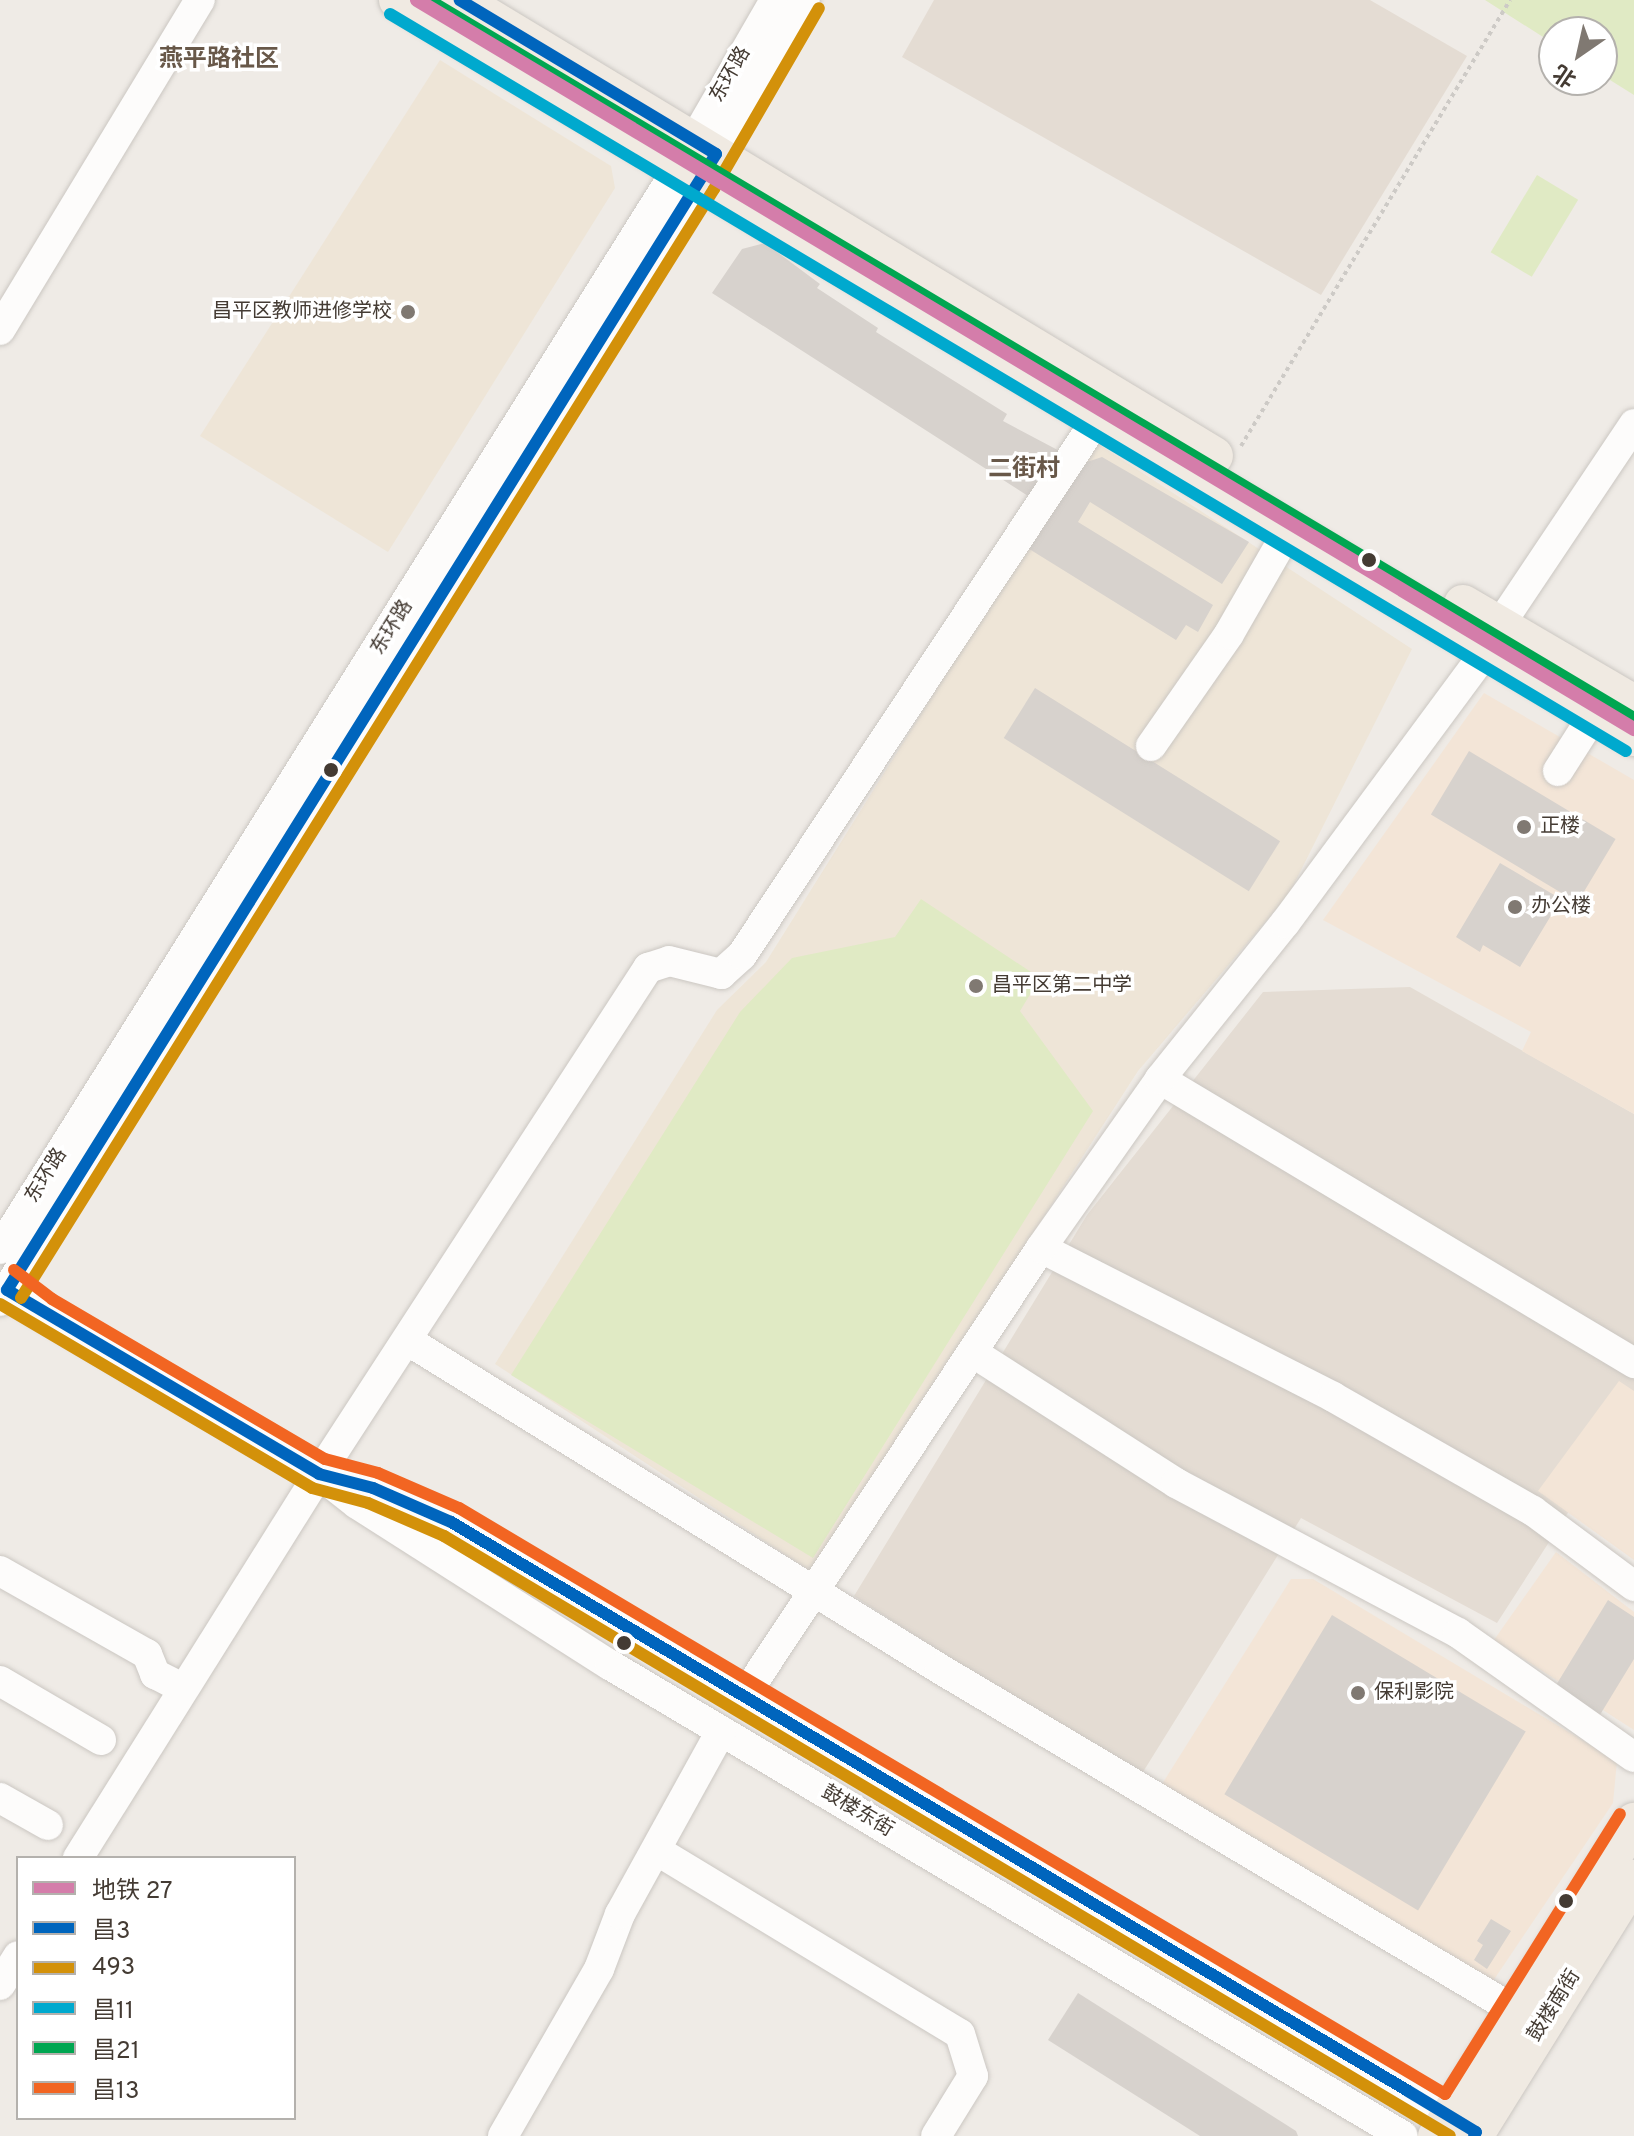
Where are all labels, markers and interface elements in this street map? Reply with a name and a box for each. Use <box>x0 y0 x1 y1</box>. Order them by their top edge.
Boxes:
north arrow <box>1538 16 1618 96</box>
street label: 东环路 <box>706 43 756 107</box>
district label: 燕平路社区 <box>159 47 279 75</box>
text: 北 <box>1549 57 1582 92</box>
place label: 昌平区教师进修学校 <box>212 300 392 324</box>
marker: 昌平区教师进修学校 <box>399 303 417 321</box>
district label: 二街村 <box>988 457 1060 485</box>
unlabelled marker <box>1361 552 1377 568</box>
street label: 东环路 <box>367 596 419 660</box>
unlabelled marker <box>323 762 339 778</box>
place label: 正楼 <box>1540 815 1580 839</box>
marker: 正楼 <box>1515 818 1533 836</box>
place label: 办公楼 <box>1531 895 1591 919</box>
marker: 办公楼 <box>1506 898 1524 916</box>
place label: 昌平区第二中学 <box>992 974 1132 998</box>
marker: 昌平区第二中学 <box>967 977 985 995</box>
street label: 东环路 <box>21 1144 73 1208</box>
unlabelled marker <box>616 1635 632 1651</box>
place label: 保利影院 <box>1374 1681 1454 1705</box>
marker: 保利影院 <box>1349 1684 1367 1702</box>
street label: 鼓楼东街 <box>817 1781 897 1843</box>
legend <box>16 1856 296 2120</box>
text: 地铁 27 <box>92 1877 173 1907</box>
unlabelled marker <box>1558 1893 1574 1909</box>
text: 昌3 <box>92 1917 130 1947</box>
text: 493 <box>92 1953 135 1983</box>
street label: 鼓楼南街 <box>1524 1966 1586 2046</box>
text: 昌11 <box>92 1997 134 2027</box>
text: 昌21 <box>92 2037 140 2067</box>
text: 昌13 <box>92 2077 139 2107</box>

